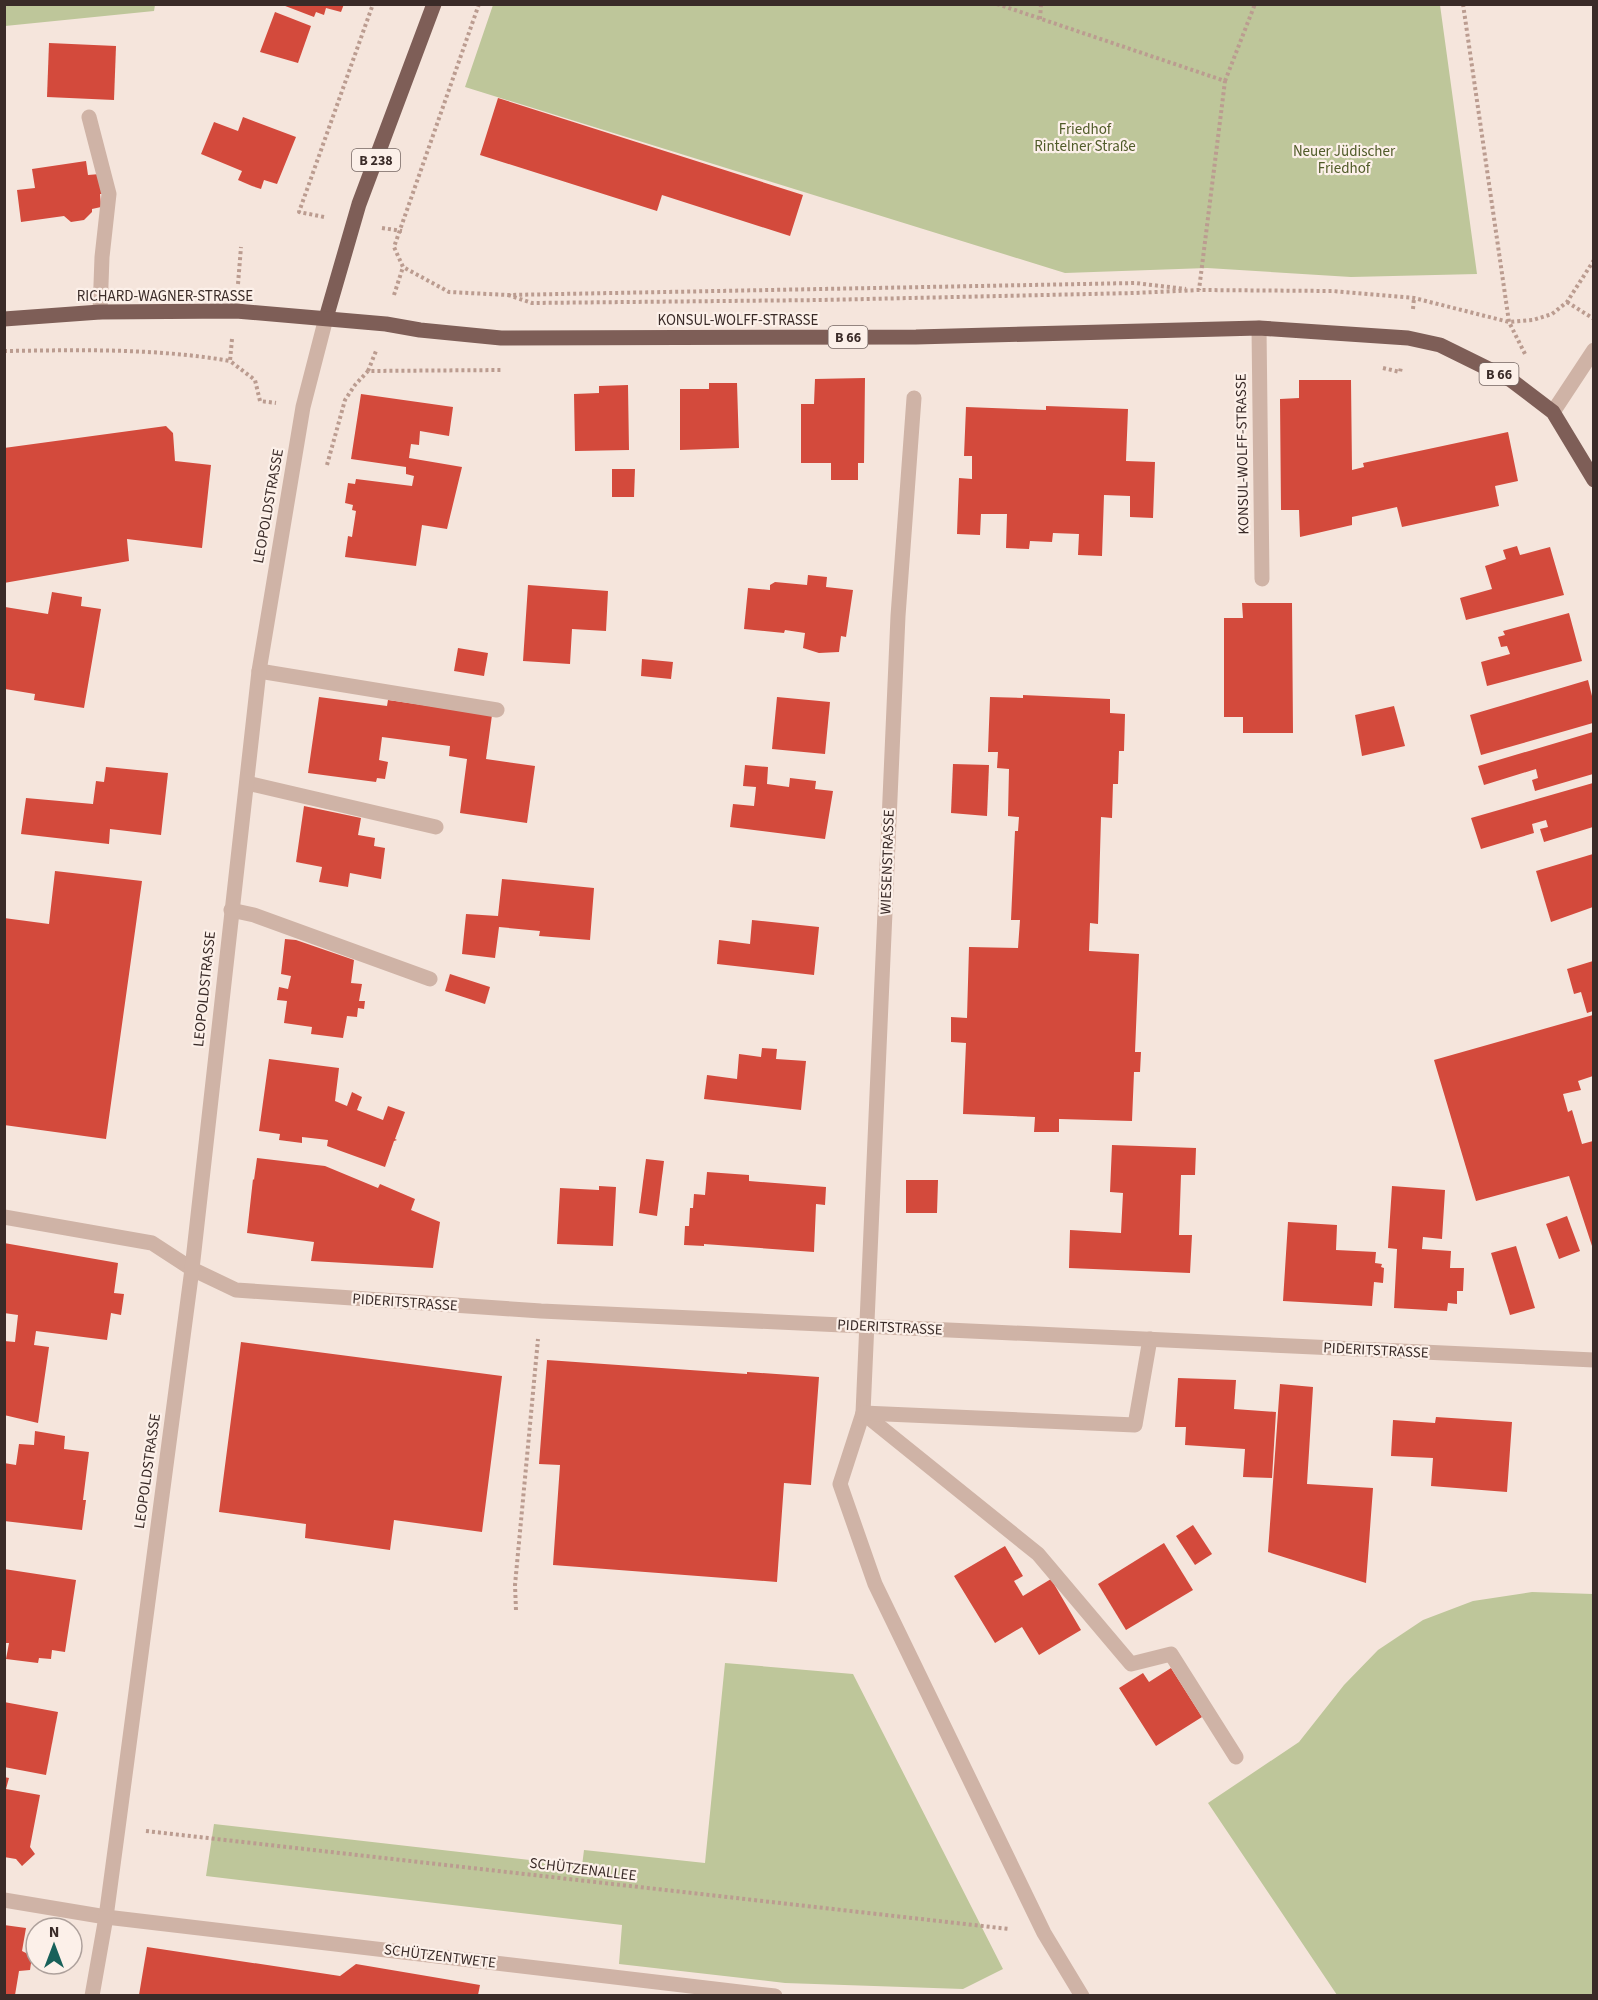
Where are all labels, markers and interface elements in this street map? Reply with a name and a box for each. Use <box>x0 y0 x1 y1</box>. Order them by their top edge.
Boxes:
park label: Friedhof Rintelner Straße <box>1034 119 1136 157</box>
park label: Neuer Jüdischer Friedhof <box>1293 141 1396 179</box>
road number: B 238 <box>352 149 400 171</box>
street label: RICHARD-WAGNER-STRASSE <box>77 286 253 307</box>
street label: KONSUL-WOLFF-STRASSE <box>658 310 819 331</box>
road number: B 66 <box>828 326 868 348</box>
road number: B 66 <box>1480 363 1518 385</box>
street label: KONSUL-WOLFF-STRASSE <box>1231 373 1254 535</box>
street label: LEOPOLDSTRASSE <box>248 447 289 565</box>
street label: WIESENSTRASSE <box>875 809 900 915</box>
street label: LEOPOLDSTRASSE <box>188 930 221 1048</box>
street label: PIDERITSTRASSE <box>352 1288 458 1317</box>
street label: PIDERITSTRASSE <box>837 1314 943 1341</box>
street label: PIDERITSTRASSE <box>1323 1337 1429 1364</box>
street label: LEOPOLDSTRASSE <box>129 1412 166 1530</box>
street label: SCHÜTZENALLEE <box>528 1853 638 1886</box>
north arrow <box>24 1916 84 1976</box>
text: N <box>49 1921 59 1943</box>
street label: SCHÜTZENTWETE <box>383 1939 497 1974</box>

